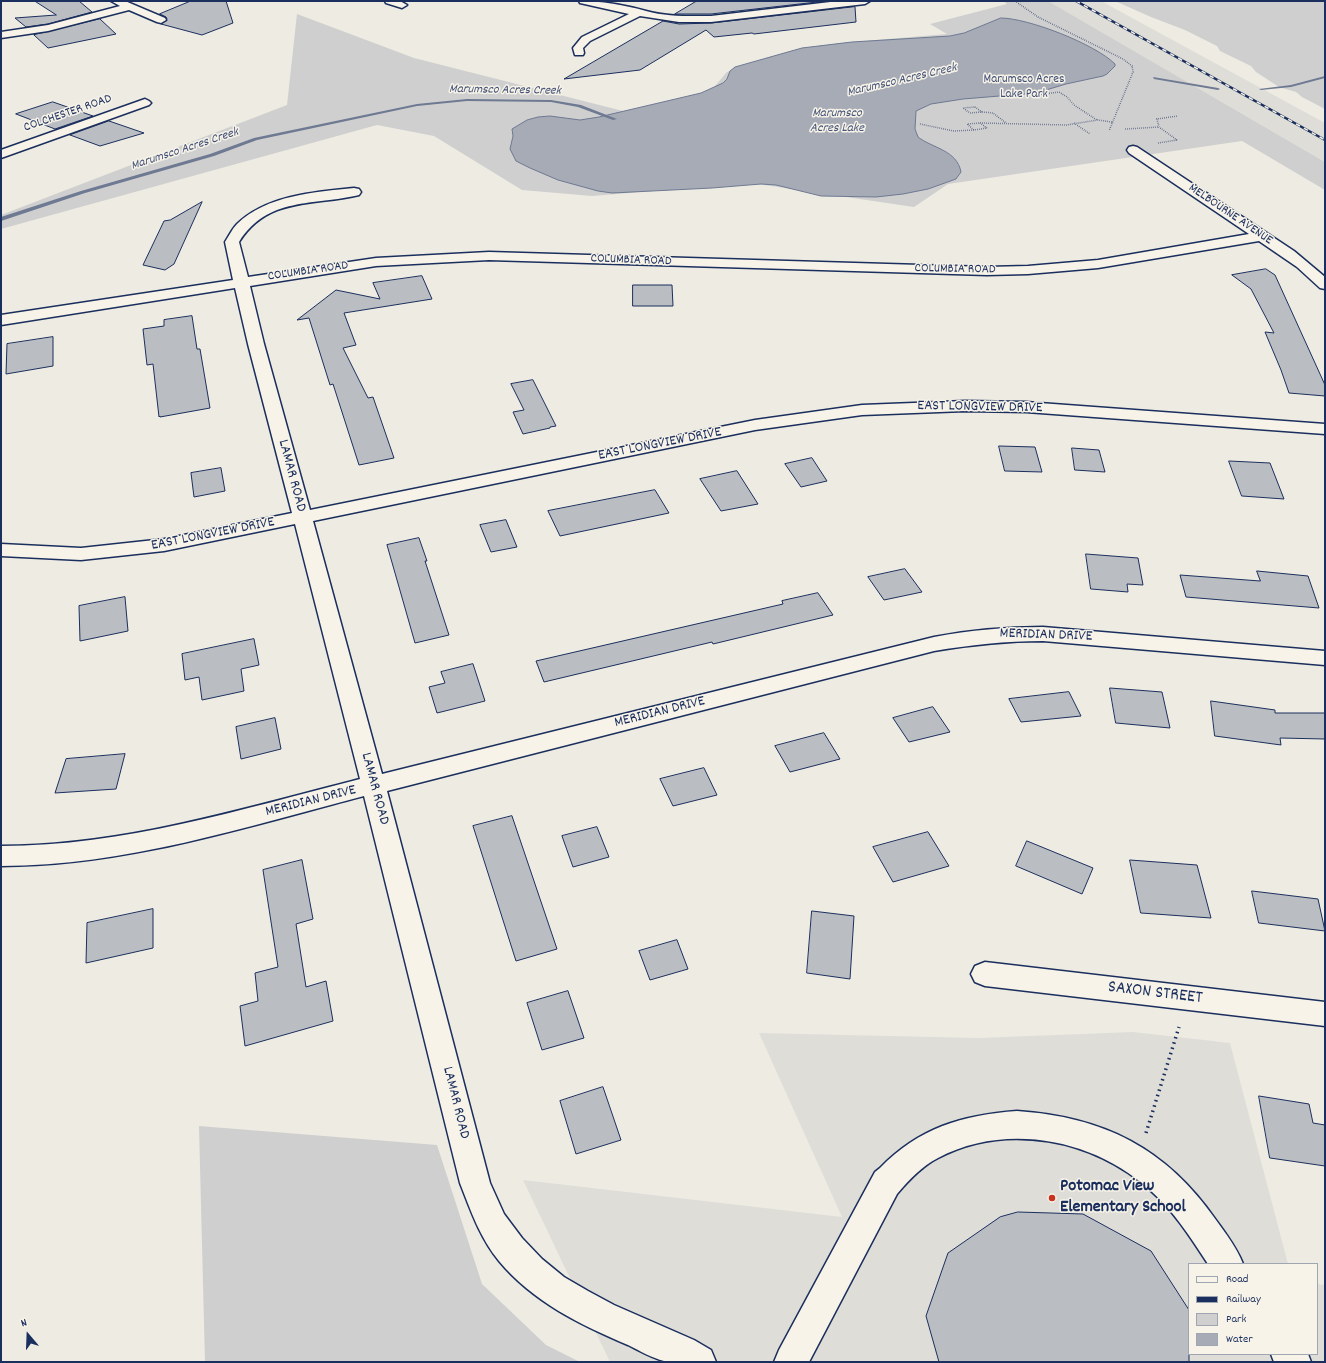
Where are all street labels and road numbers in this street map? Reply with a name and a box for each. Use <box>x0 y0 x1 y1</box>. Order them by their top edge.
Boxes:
street label: COLCHESTER ROAD <box>22 92 114 136</box>
street label: MELBOURNE AVENUE <box>1185 181 1275 249</box>
street label: COLUMBIA ROAD <box>590 252 672 270</box>
street label: COLUMBIA ROAD <box>267 259 349 285</box>
street label: COLUMBIA ROAD <box>914 261 996 279</box>
street label: EAST LONGVIEW DRIVE <box>917 398 1043 418</box>
street label: EAST LONGVIEW DRIVE <box>597 424 723 466</box>
street label: LAMAR ROAD <box>273 438 309 514</box>
street label: EAST LONGVIEW DRIVE <box>150 514 276 556</box>
street label: MERIDIAN DRIVE <box>999 625 1093 647</box>
street label: MERIDIAN DRIVE <box>613 693 707 733</box>
street label: LAMAR ROAD <box>356 751 392 827</box>
street label: MERIDIAN DRIVE <box>264 782 358 822</box>
street label: SAXON STREET <box>1107 977 1203 1011</box>
street label: LAMAR ROAD <box>437 1065 473 1141</box>

